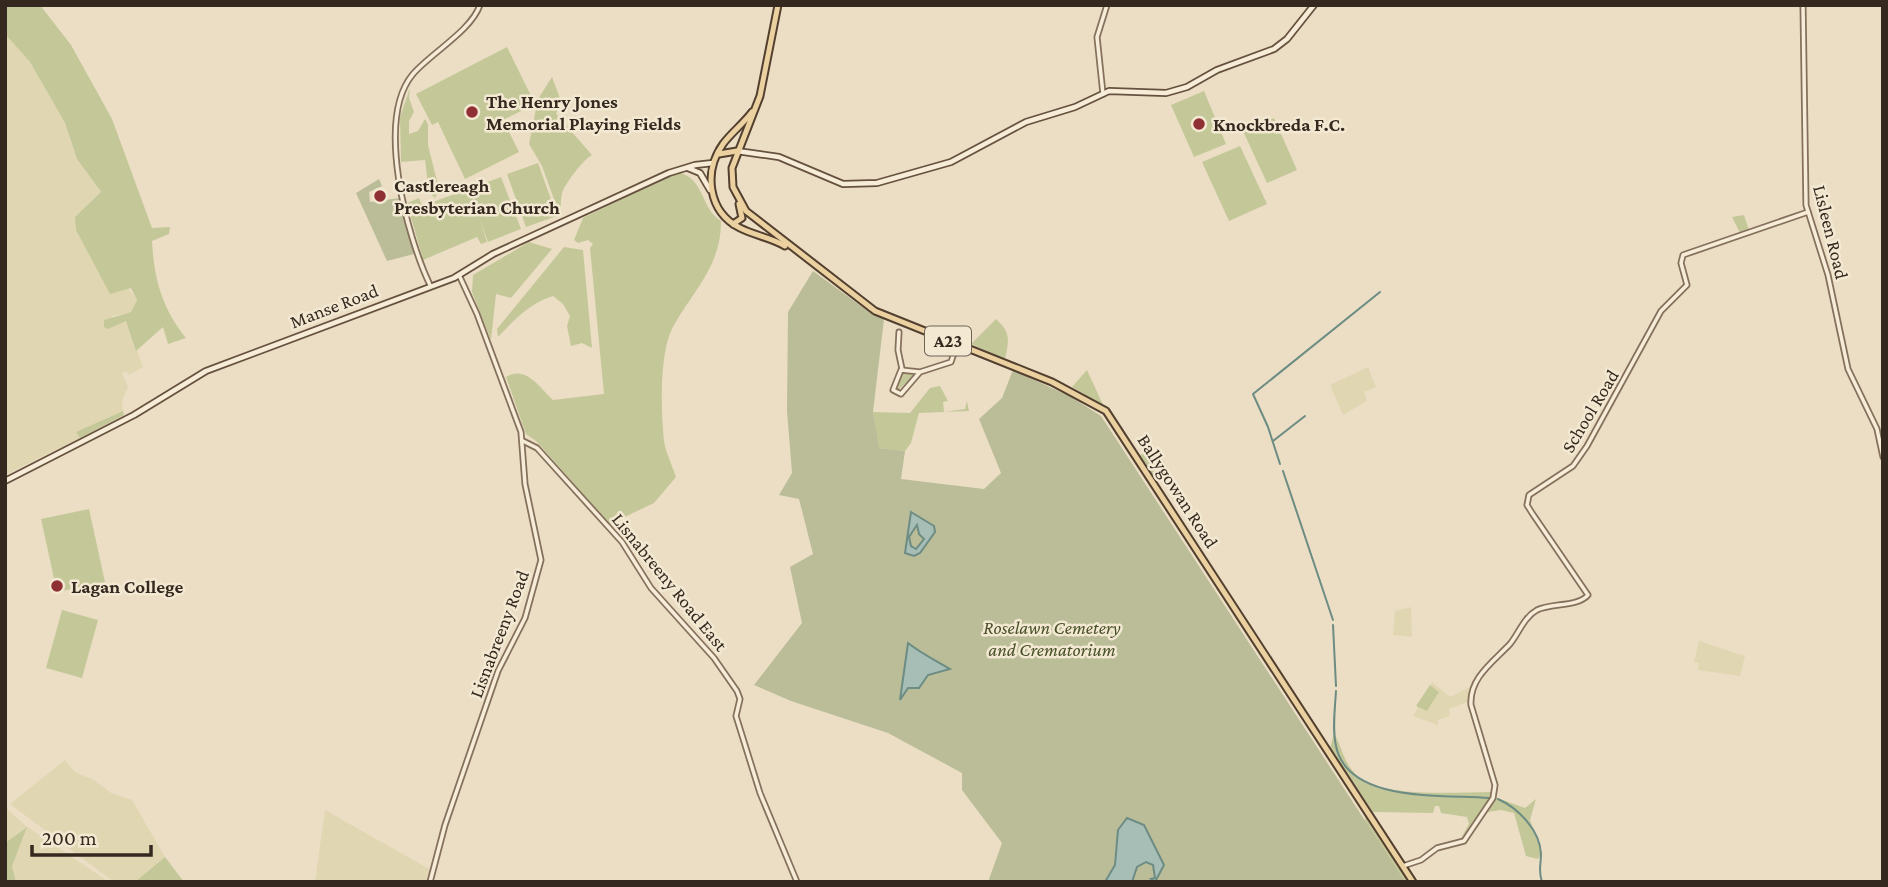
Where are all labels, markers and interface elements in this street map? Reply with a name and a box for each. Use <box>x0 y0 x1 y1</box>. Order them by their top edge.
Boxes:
place label: The Henry Jones Memorial Playing Fields <box>486 91 681 134</box>
marker: The Henry Jones Memorial Playing Fields <box>464 104 480 120</box>
place label: Knockbreda F.C. <box>1213 114 1345 135</box>
marker: Knockbreda F.C. <box>1191 116 1207 132</box>
place label: Castlereagh Presbyterian Church <box>394 175 560 218</box>
street label: Lisleen Road <box>1809 183 1853 281</box>
marker: Castlereagh Presbyterian Church <box>372 188 388 204</box>
street label: Manse Road <box>287 280 381 332</box>
road number: A23 <box>925 326 971 356</box>
street label: School Road <box>1557 366 1623 456</box>
street label: Ballygowan Road <box>1133 430 1223 552</box>
street label: Lisnabreeny Road East <box>608 509 732 656</box>
street label: Lisnabreeny Road <box>465 567 533 701</box>
place label: Lagan College <box>71 576 184 597</box>
marker: Lagan College <box>49 578 65 594</box>
park label: Roselawn Cemetery and Crematorium <box>983 617 1121 660</box>
scale bar <box>32 814 150 858</box>
text: 200 m <box>42 826 97 850</box>

